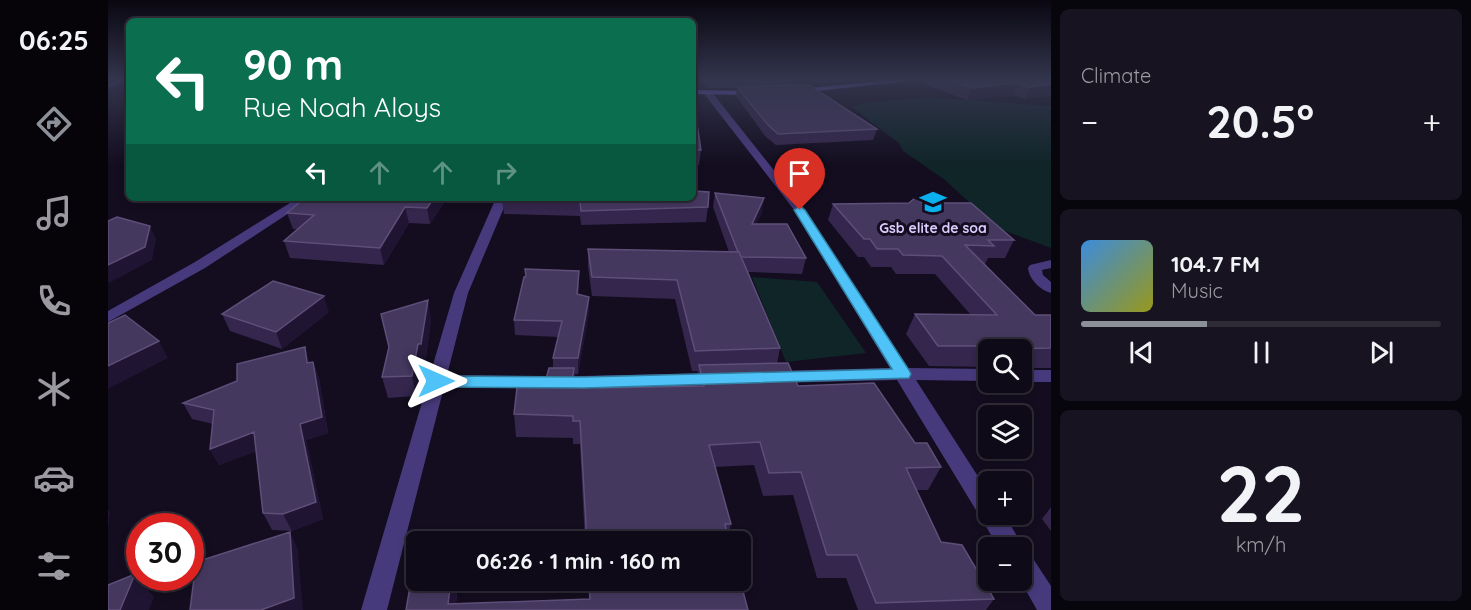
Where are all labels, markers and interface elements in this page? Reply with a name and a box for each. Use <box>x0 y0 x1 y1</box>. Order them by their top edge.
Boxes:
text: 06:25 <box>19 23 89 57</box>
text: 90 m <box>243 38 343 91</box>
icon: left <box>144 42 222 120</box>
text: Climate <box>1081 63 1151 88</box>
text: Rue Noah Aloys <box>243 90 441 124</box>
text: 20.5° <box>1206 93 1314 149</box>
text: − <box>1081 101 1098 142</box>
text: + <box>1422 101 1441 142</box>
icon: directions <box>33 103 75 145</box>
pin <box>774 148 825 210</box>
icon: left <box>300 156 333 189</box>
icon: ahead <box>363 156 396 189</box>
icon: ahead <box>426 156 459 189</box>
icon: right <box>489 156 522 189</box>
icon: arrive <box>783 157 816 190</box>
school or university icon: Gsb elite de soa <box>918 187 948 217</box>
icon: music <box>33 192 75 234</box>
place label: Gsb elite de soa <box>879 219 987 237</box>
text: 104.7 FM <box>1171 250 1260 278</box>
text: Music <box>1171 278 1223 303</box>
icon: phone <box>33 280 75 322</box>
icon: previous <box>1125 336 1158 369</box>
icon: pause <box>1245 336 1278 369</box>
icon: next <box>1365 336 1398 369</box>
map controls <box>978 339 1032 591</box>
button: search <box>978 339 1032 393</box>
position arrow <box>404 349 468 413</box>
icon: climate <box>33 368 75 410</box>
button: layers <box>978 405 1032 459</box>
text: 22 <box>1217 444 1305 542</box>
icon: car <box>33 457 75 499</box>
button: + <box>978 471 1032 525</box>
speed limit sign: 30 <box>126 513 204 591</box>
text: km/h <box>1236 532 1286 557</box>
button: − <box>978 537 1032 591</box>
icon: filters <box>33 545 75 587</box>
text: 06:26 · 1 min · 160 m <box>476 547 681 575</box>

